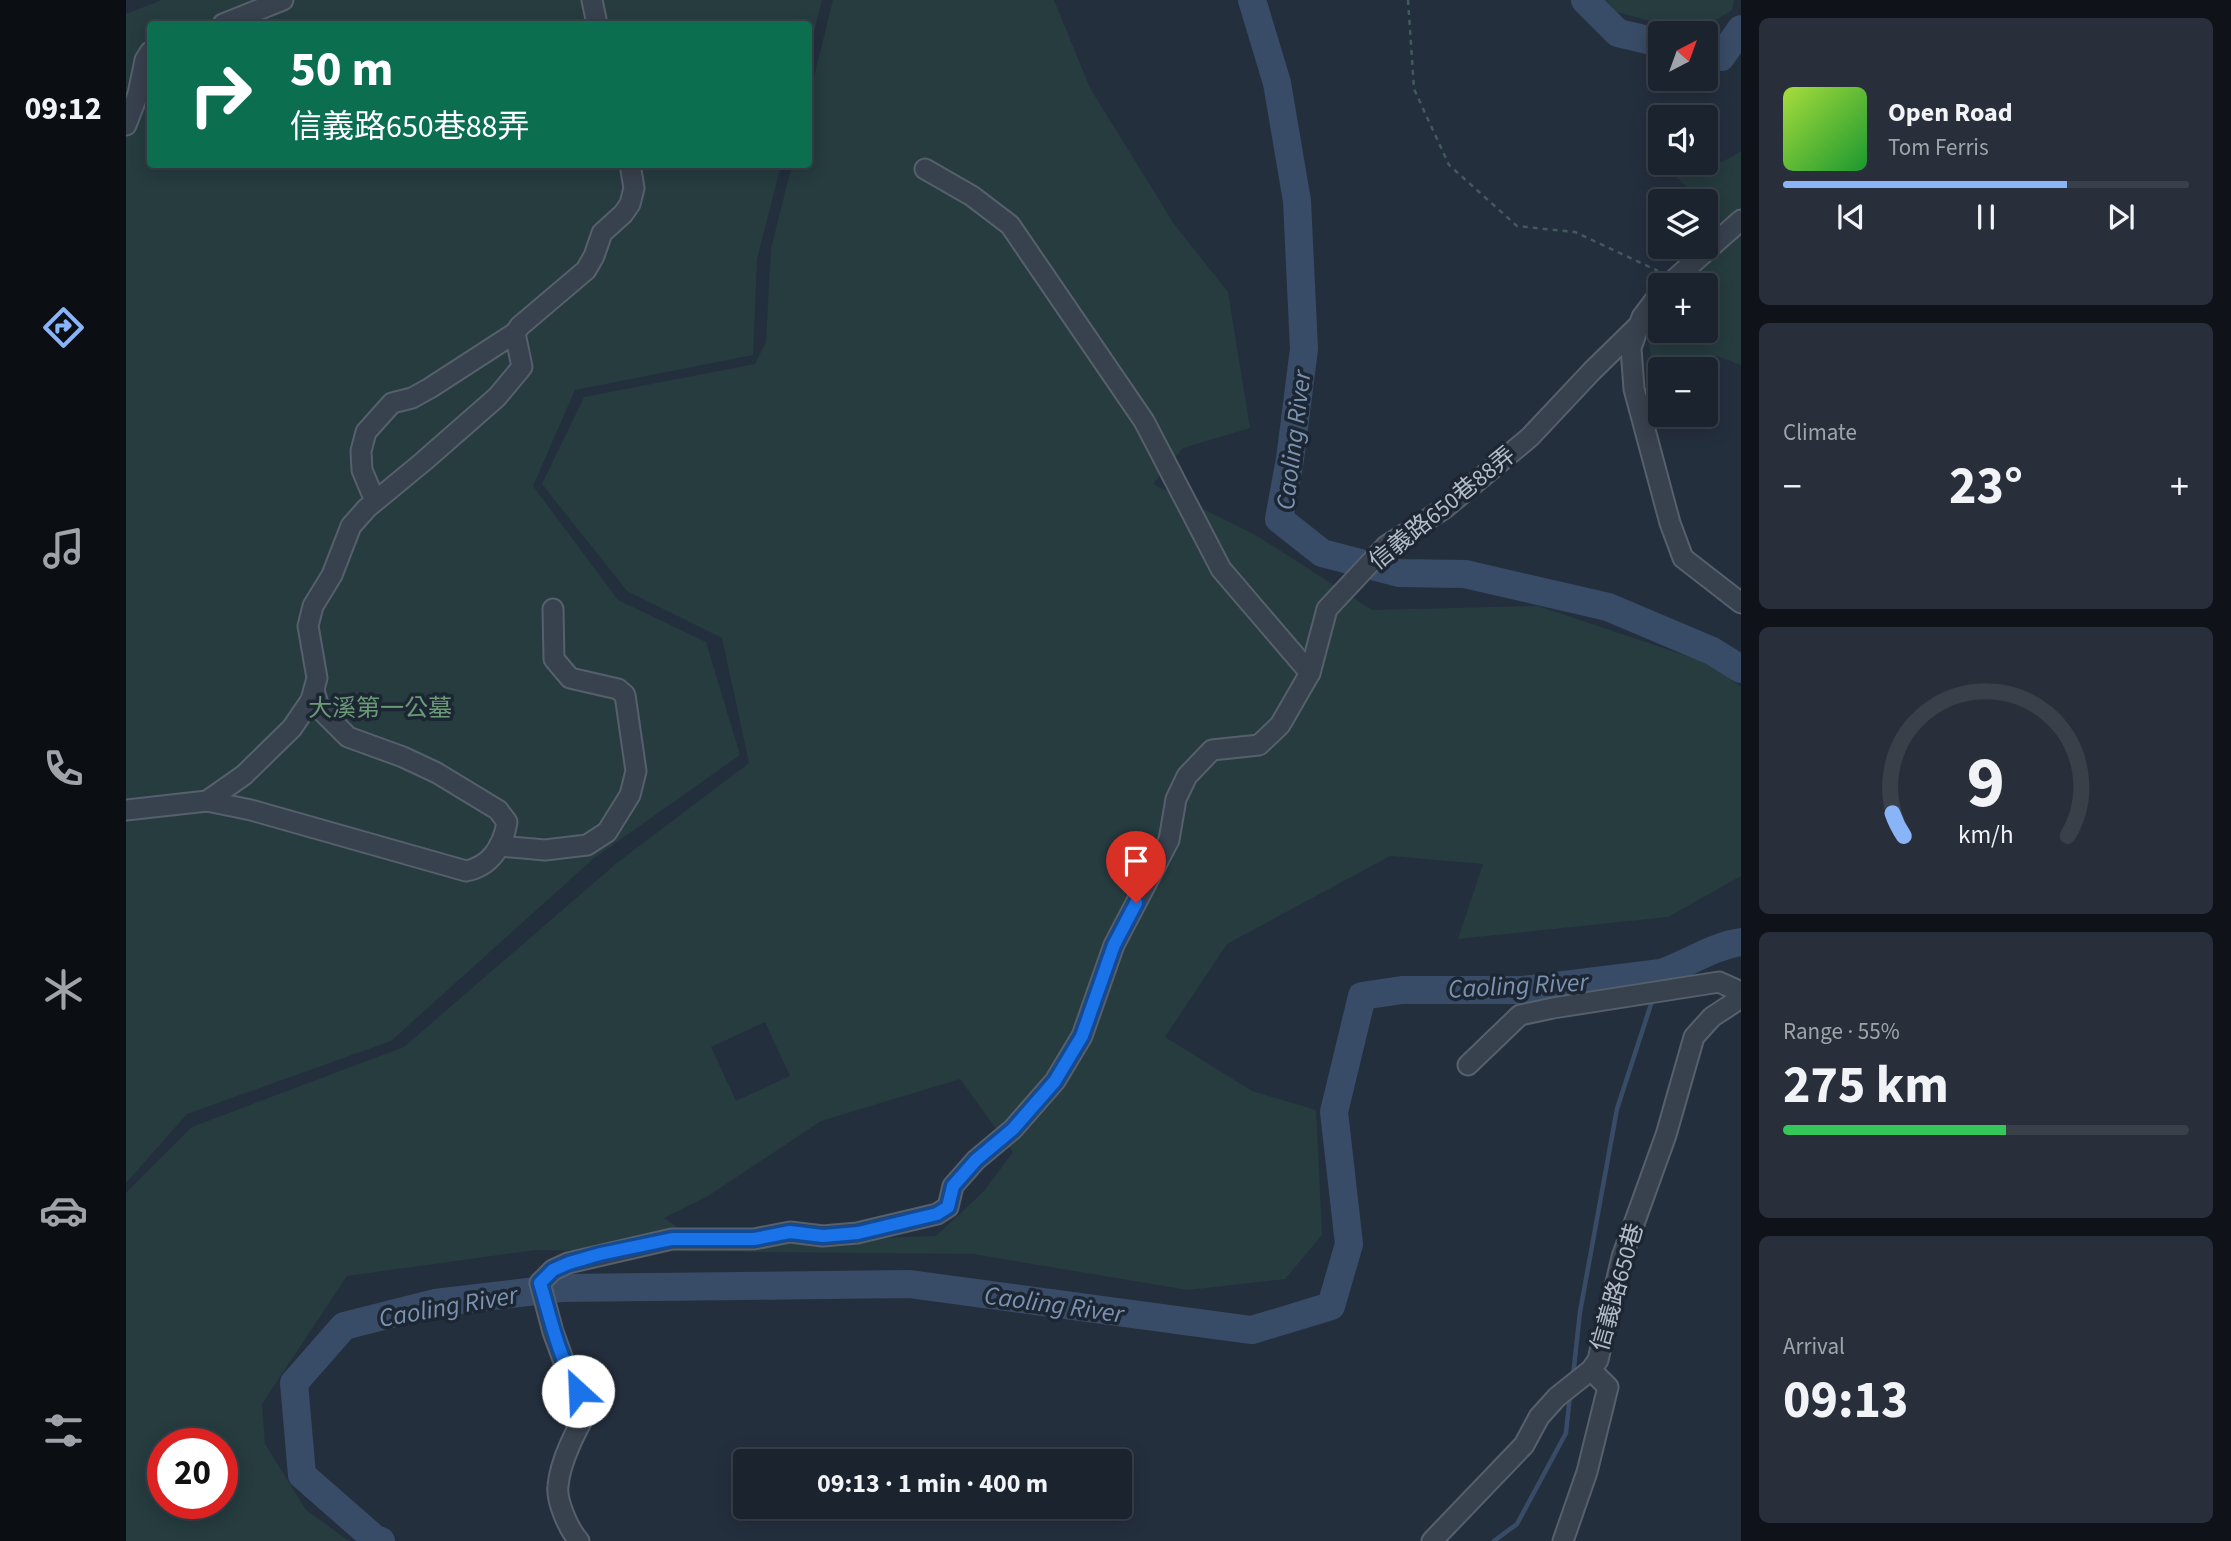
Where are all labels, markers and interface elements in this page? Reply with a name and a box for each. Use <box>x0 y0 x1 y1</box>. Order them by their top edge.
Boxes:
north arrow <box>1648 21 1718 91</box>
map controls <box>1648 21 1718 427</box>
text: 50 m <box>290 35 394 105</box>
icon: right <box>175 49 266 140</box>
text: 09:12 <box>24 86 102 132</box>
text: Open Road <box>1888 94 2013 131</box>
text: 信義路650巷88弄 <box>290 104 530 150</box>
button: sound <box>1648 105 1718 175</box>
text: Tom Ferris <box>1888 131 1989 164</box>
button: layers <box>1648 189 1718 259</box>
icon: previous <box>1832 198 1870 236</box>
icon: pause <box>1967 198 2005 236</box>
icon: next <box>2102 198 2140 236</box>
button: + <box>1648 273 1718 343</box>
icon: directions <box>39 303 88 352</box>
button: − <box>1648 357 1718 427</box>
water label: Caoling River <box>1267 367 1321 512</box>
text: Climate <box>1783 416 1857 449</box>
street label: 信義路650巷88弄 <box>1361 438 1523 579</box>
text: 23° <box>1949 450 2023 524</box>
text: − <box>1783 460 1802 514</box>
text: + <box>2170 460 2189 514</box>
icon: music <box>39 524 88 573</box>
park label: 大溪第一公墓 <box>308 691 452 726</box>
text: 9 <box>1967 732 2005 836</box>
icon: phone <box>39 744 88 793</box>
text: km/h <box>1958 817 2014 853</box>
pin <box>1106 831 1166 903</box>
icon: arrive <box>1117 842 1155 880</box>
water label: Caoling River <box>1447 963 1590 1008</box>
icon: climate <box>39 965 88 1014</box>
text: Range · 55% <box>1783 1015 1900 1048</box>
text: 275 km <box>1783 1049 1949 1123</box>
icon: car <box>39 1186 88 1235</box>
street label: 信義路650巷 <box>1582 1219 1652 1355</box>
water label: Caoling River <box>376 1276 522 1337</box>
water label: Caoling River <box>982 1276 1127 1333</box>
text: Arrival <box>1783 1330 1845 1363</box>
position arrow <box>541 1354 615 1428</box>
text: 09:13 <box>1783 1364 1908 1438</box>
icon: filters <box>39 1406 88 1455</box>
speed limit sign: 20 <box>147 1428 238 1519</box>
text: 09:13 · 1 min · 400 m <box>817 1465 1048 1502</box>

